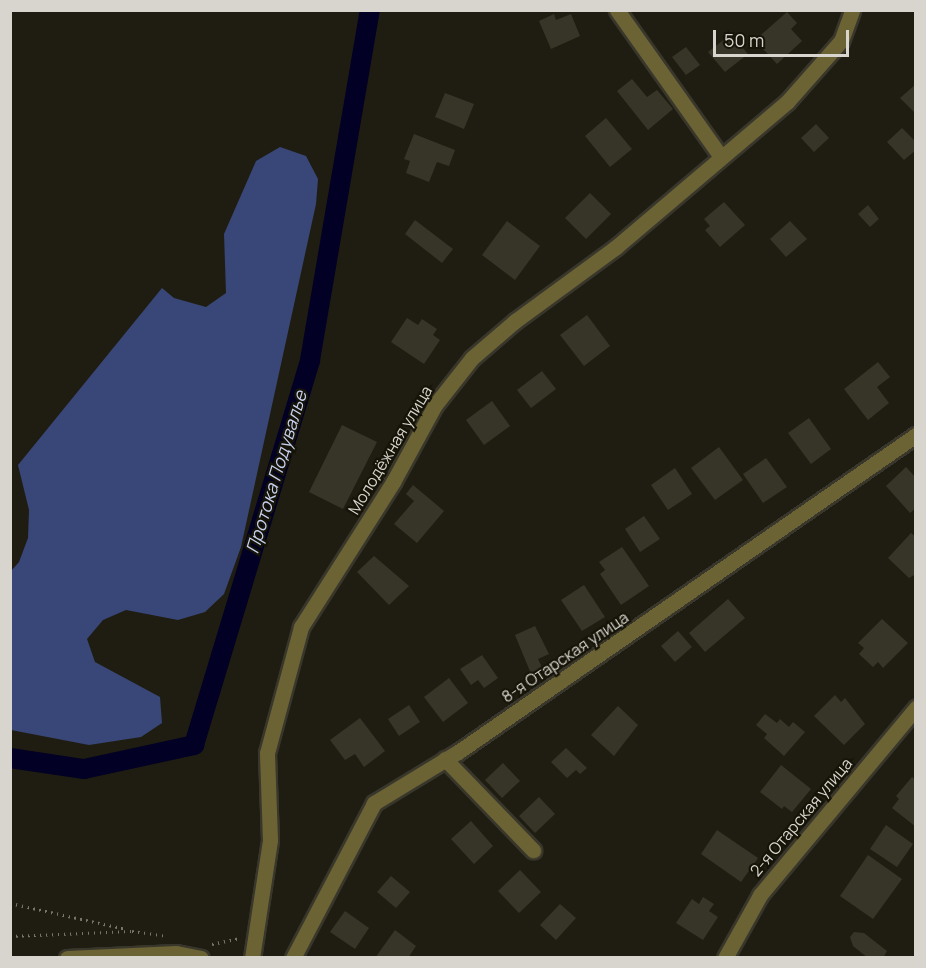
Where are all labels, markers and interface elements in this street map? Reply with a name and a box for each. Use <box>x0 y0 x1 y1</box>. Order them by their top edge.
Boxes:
scale bar <box>716 18 852 56</box>
text: 50 m <box>724 28 764 52</box>
street label: Молодёжная улица <box>344 382 436 518</box>
water label: Протока Подувалье <box>241 388 311 556</box>
street label: 8-я Отарская улица <box>498 607 632 707</box>
street label: 2-я Отарская улица <box>746 754 856 880</box>

